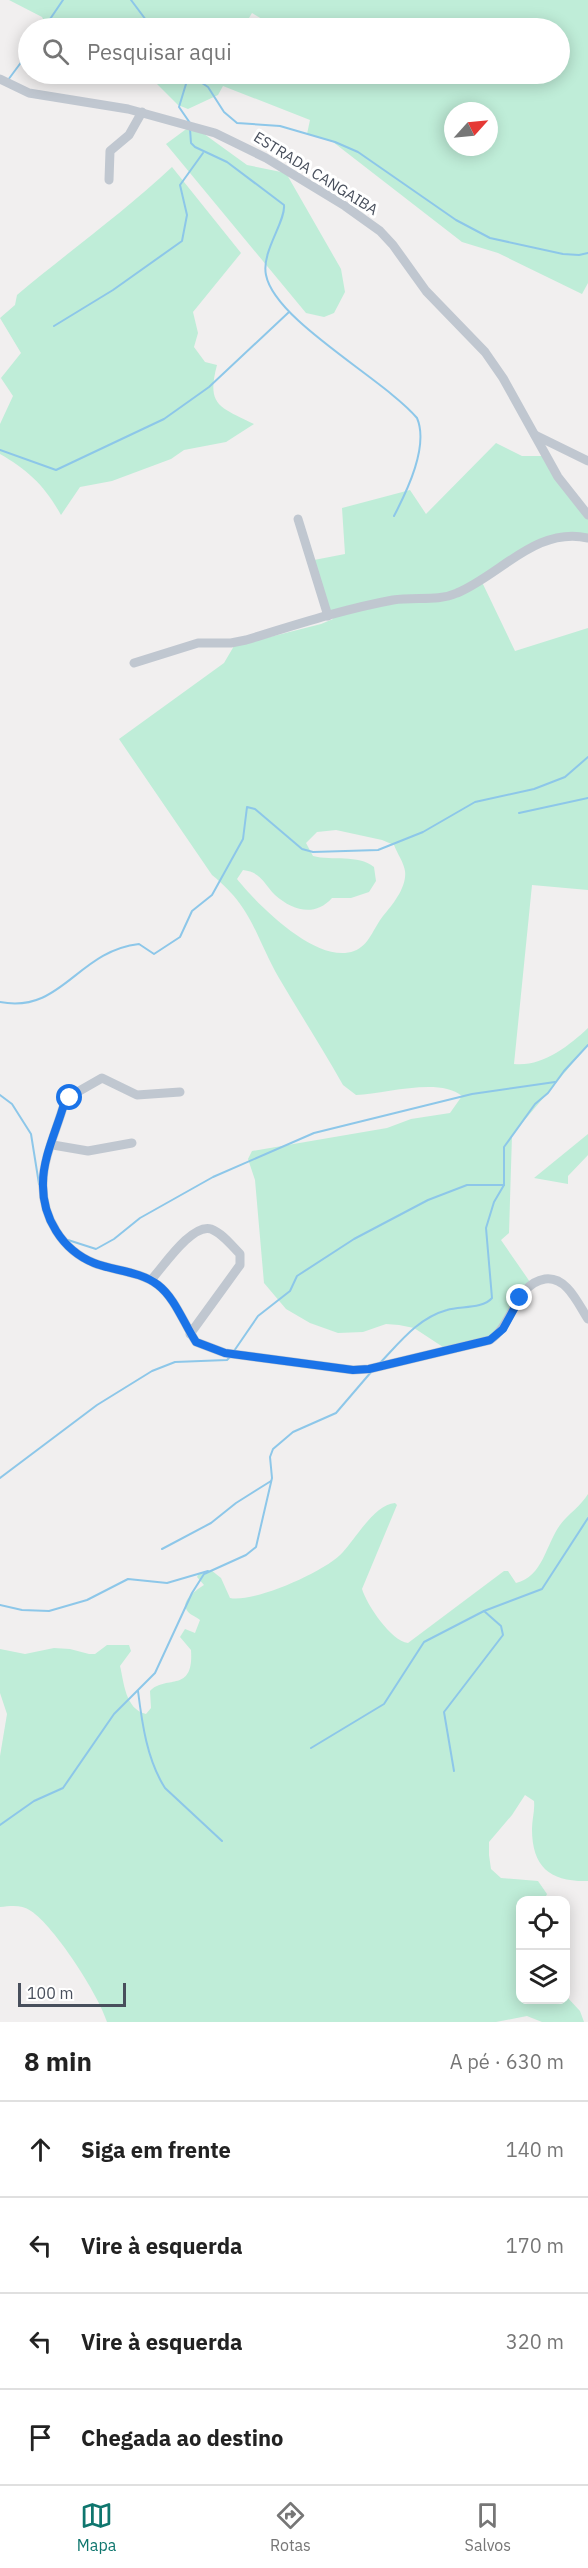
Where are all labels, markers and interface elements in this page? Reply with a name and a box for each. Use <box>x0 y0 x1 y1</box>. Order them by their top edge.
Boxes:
search box <box>18 18 570 84</box>
icon: search <box>39 35 72 68</box>
text: Pesquisar aqui <box>87 37 232 66</box>
north arrow <box>444 102 498 156</box>
street label: ESTRADA CANGAIBA <box>250 127 382 219</box>
route start <box>56 1084 82 1110</box>
route end <box>506 1284 532 1310</box>
map controls <box>516 1896 570 2004</box>
button: locate <box>516 1896 570 1950</box>
button: layers <box>516 1950 570 2004</box>
scale bar <box>18 1980 126 2008</box>
text: 100 m <box>27 1983 74 2003</box>
text: 8 min <box>24 2044 92 2078</box>
text: A pé · 630 m <box>450 2048 564 2075</box>
icon: ahead <box>24 2133 57 2166</box>
text: Siga em frente <box>81 2135 231 2164</box>
text: 140 m <box>506 2136 564 2163</box>
icon: left <box>24 2229 57 2262</box>
text: Vire à esquerda <box>81 2231 243 2260</box>
text: 170 m <box>506 2232 564 2259</box>
icon: left <box>24 2325 57 2358</box>
text: Vire à esquerda <box>81 2327 243 2356</box>
text: 320 m <box>506 2328 564 2355</box>
icon: arrive <box>24 2421 57 2454</box>
text: Chegada ao destino <box>81 2423 284 2452</box>
tab: Mapa <box>77 2499 116 2555</box>
tab: Rotas <box>270 2499 311 2555</box>
tab: Salvos <box>465 2499 511 2555</box>

